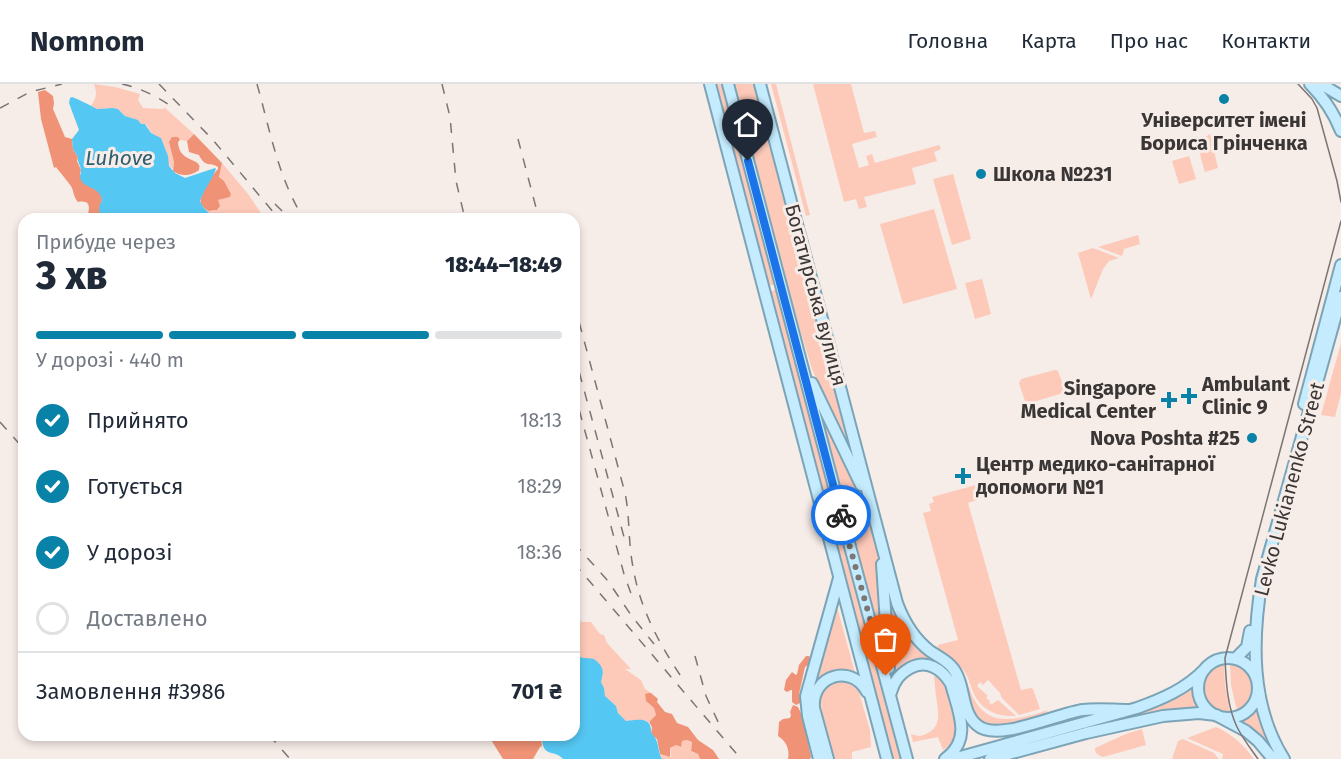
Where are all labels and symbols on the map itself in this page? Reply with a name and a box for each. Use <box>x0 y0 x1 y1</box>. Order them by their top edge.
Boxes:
marker: Університет імені Бориса Грінченка <box>1217 92 1231 106</box>
pin <box>722 99 773 161</box>
place label: Університет імені Бориса Грінченка <box>1140 108 1308 155</box>
water label: Luhove <box>85 145 153 171</box>
place label: Школа №231 <box>993 162 1113 186</box>
marker: Школа №231 <box>974 167 988 181</box>
street label: Богатирська вулиця <box>780 201 852 389</box>
place label: Ambulant Clinic 9 <box>1201 372 1290 419</box>
place label: Singapore Medical Center <box>1021 376 1157 423</box>
street label: Levko Lukianenko Street <box>1249 378 1329 599</box>
marker: Ambulant Clinic 9 <box>1180 387 1198 405</box>
marker: Singapore Medical Center <box>1160 391 1178 409</box>
place label: Nova Poshta #25 <box>1090 426 1240 450</box>
marker: Nova Poshta #25 <box>1245 431 1259 445</box>
place label: Центр медико-санітарної допомоги №1 <box>976 452 1216 499</box>
marker: Центр медико-санітарної допомоги №1 <box>954 467 972 485</box>
courier <box>811 485 871 545</box>
pin <box>860 614 911 676</box>

